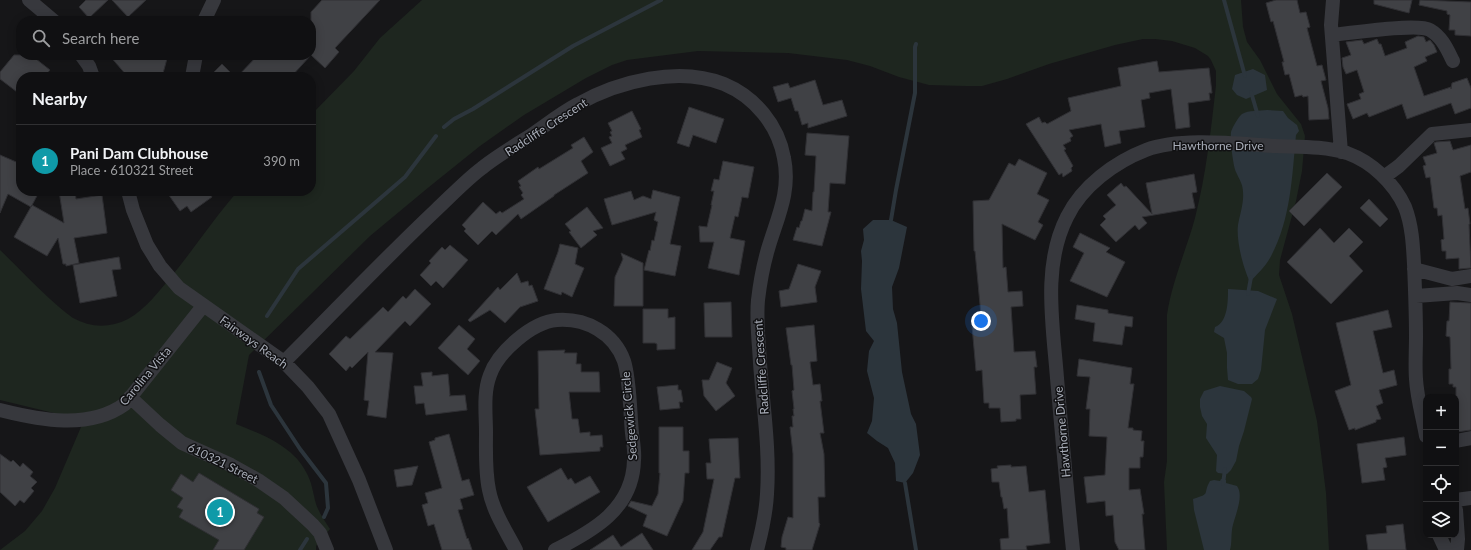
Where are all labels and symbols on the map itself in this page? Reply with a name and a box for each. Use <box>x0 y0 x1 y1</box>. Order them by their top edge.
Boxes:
street label: Radcliffe Crescent <box>502 94 591 159</box>
street label: Hawthorne Drive <box>1172 138 1264 153</box>
your location <box>971 311 991 331</box>
street label: Fairways Reach <box>217 312 291 372</box>
street label: Radcliffe Crescent <box>750 318 772 415</box>
street label: Carolina Vista <box>116 343 174 409</box>
street label: Sedgewick Circle <box>618 371 640 461</box>
street label: Hawthorne Drive <box>1051 386 1073 478</box>
street label: 610321 Street <box>185 440 261 487</box>
pin: 1 <box>207 497 233 527</box>

